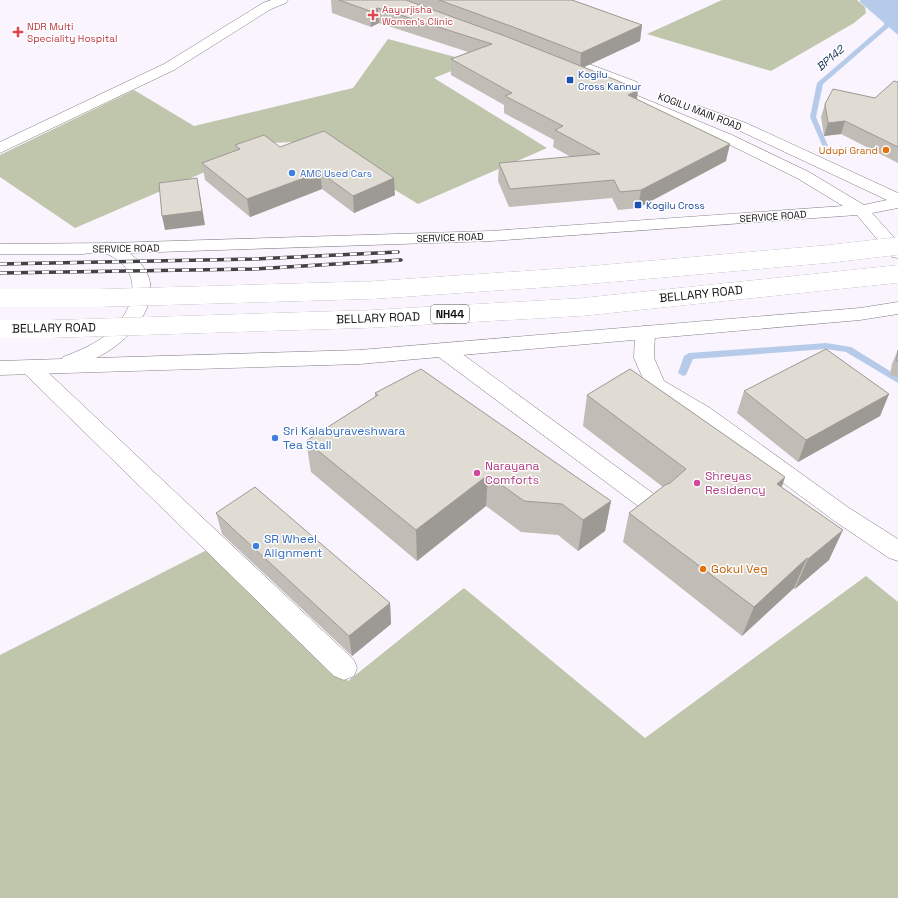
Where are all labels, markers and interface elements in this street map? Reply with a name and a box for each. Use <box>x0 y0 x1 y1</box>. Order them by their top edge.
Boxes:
place label: Aayurjisha Women's Clinic <box>382 3 453 28</box>
marker: Aayurjisha Women's Clinic <box>367 9 379 21</box>
place label: NDR Multi Speciality Hospital <box>27 20 118 45</box>
marker: NDR Multi Speciality Hospital <box>12 26 24 38</box>
water label: BP142 <box>813 41 848 74</box>
place label: Kogilu Cross Kannur <box>578 68 641 93</box>
marker: Kogilu Cross Kannur <box>565 75 575 85</box>
street label: KOGILU MAIN ROAD <box>656 90 744 134</box>
place label: Udupi Grand <box>819 144 878 157</box>
marker: Udupi Grand <box>881 145 891 155</box>
place label: AMC Used Cars <box>300 167 372 180</box>
marker: AMC Used Cars <box>287 168 297 178</box>
place label: Kogilu Cross <box>646 199 705 212</box>
marker: Kogilu Cross <box>633 200 643 210</box>
street label: SERVICE ROAD <box>739 208 807 225</box>
street label: SERVICE ROAD <box>416 230 484 245</box>
street label: SERVICE ROAD <box>92 241 160 256</box>
street label: BELLARY ROAD <box>658 282 744 306</box>
road number: NH44 <box>431 305 469 323</box>
street label: BELLARY ROAD <box>336 309 420 327</box>
street label: BELLARY ROAD <box>12 319 96 337</box>
place label: Sri Kalabyraveshwara Tea Stall <box>283 423 406 453</box>
marker: Sri Kalabyraveshwara Tea Stall <box>270 433 280 443</box>
place label: Narayana Comforts <box>485 458 540 488</box>
marker: Narayana Comforts <box>472 468 482 478</box>
place label: Shreyas Residency <box>705 468 766 498</box>
marker: Shreyas Residency <box>692 478 702 488</box>
place label: SR Wheel Alignment <box>264 531 323 561</box>
marker: SR Wheel Alignment <box>251 541 261 551</box>
place label: Gokul Veg <box>711 561 768 577</box>
marker: Gokul Veg <box>698 564 708 574</box>

